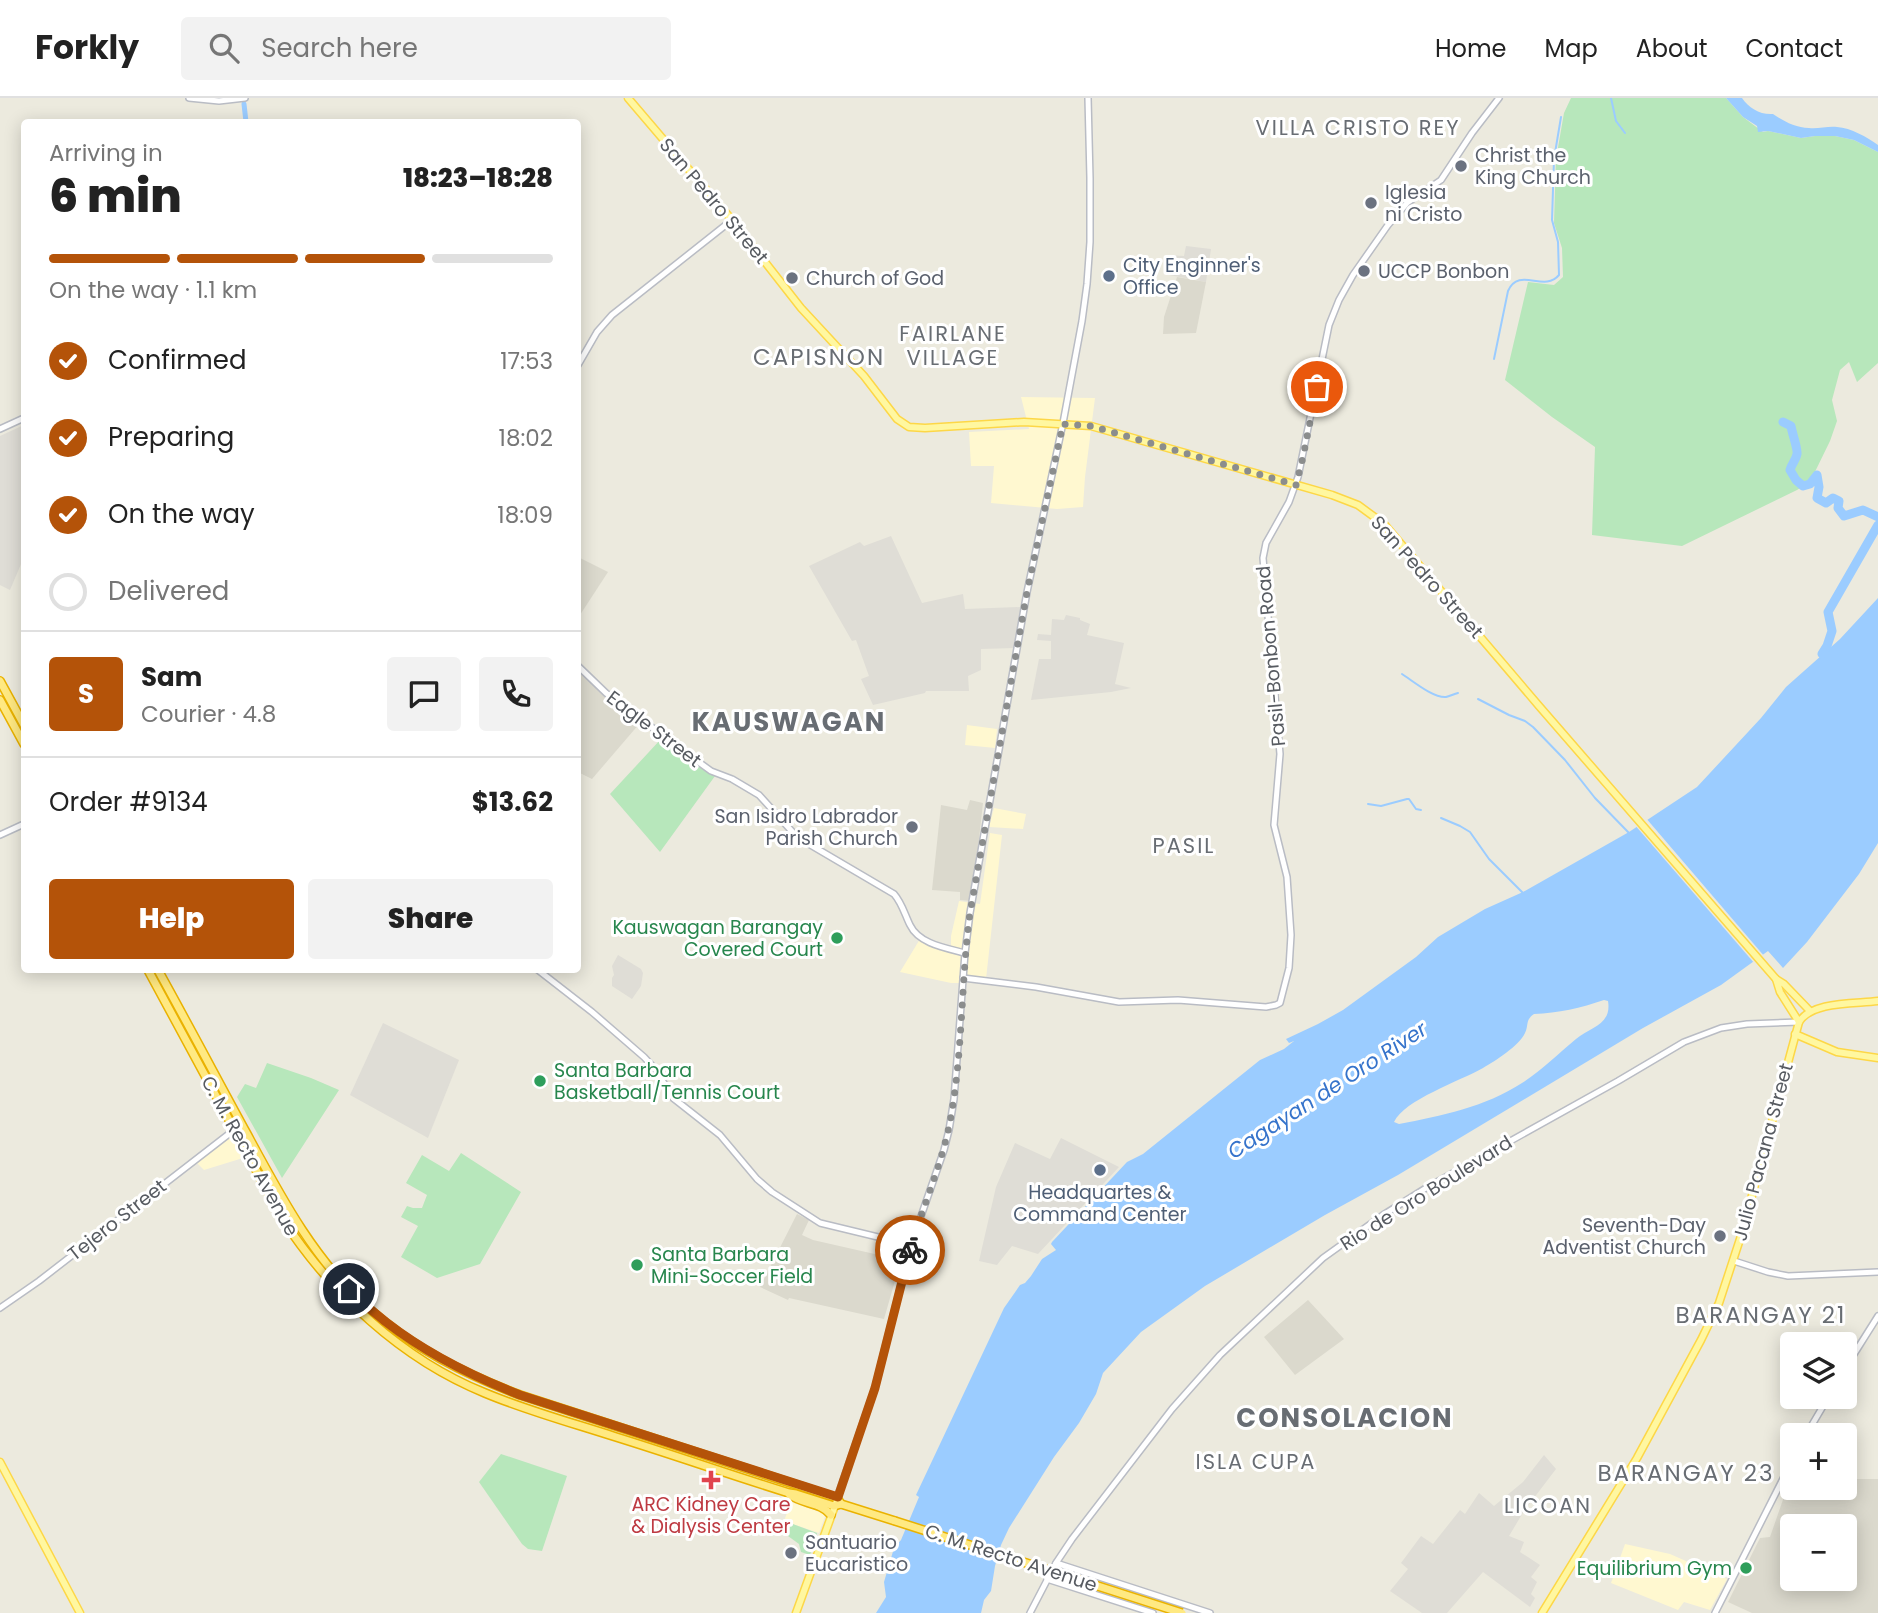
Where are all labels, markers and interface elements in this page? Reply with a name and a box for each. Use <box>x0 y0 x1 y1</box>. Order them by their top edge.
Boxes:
search box <box>181 17 671 80</box>
text: Forkly <box>35 24 139 71</box>
icon: search <box>205 29 243 67</box>
text: Search here <box>261 30 418 66</box>
text: Home <box>1435 32 1507 65</box>
text: Map <box>1545 32 1598 65</box>
text: About <box>1636 32 1707 65</box>
text: Contact <box>1745 32 1843 65</box>
district label: VILLA CRISTO REY <box>1255 113 1461 142</box>
street label: San Pedro Street <box>653 132 775 270</box>
text: Arriving in <box>49 137 163 169</box>
place label: Christ the King Church <box>1475 142 1591 191</box>
marker: Christ the King Church <box>1453 158 1469 174</box>
text: 18:23–18:28 <box>403 160 553 196</box>
text: 6 min <box>49 164 182 228</box>
place label: Iglesia ni Cristo <box>1385 179 1462 228</box>
marker: Iglesia ni Cristo <box>1363 195 1379 211</box>
place label: City Enginner's Office <box>1123 252 1261 301</box>
place label: UCCP Bonbon <box>1378 258 1509 285</box>
marker: UCCP Bonbon <box>1356 263 1372 279</box>
place label: Church of God <box>806 265 944 292</box>
marker: City Enginner's Office <box>1101 268 1117 284</box>
marker: Church of God <box>784 270 800 286</box>
text: On the way · 1.1 km <box>49 274 257 306</box>
district label: FAIRLANE VILLAGE <box>899 319 1007 372</box>
district label: CAPISNON <box>753 341 885 373</box>
icon: check <box>49 342 87 380</box>
text: Confirmed <box>108 342 246 378</box>
text: 17:53 <box>500 345 553 377</box>
pin <box>1287 357 1347 417</box>
icon: bag <box>1298 368 1336 406</box>
icon: check <box>49 419 87 457</box>
text: Preparing <box>108 419 234 455</box>
text: 18:02 <box>499 422 553 454</box>
icon: check <box>49 496 87 534</box>
text: On the way <box>108 496 255 532</box>
text: 18:09 <box>497 499 553 531</box>
street label: San Pedro Street <box>1365 510 1490 644</box>
street label: Pasil-Bonbon Road <box>1250 565 1292 747</box>
text: Delivered <box>108 573 229 609</box>
button: chat <box>387 657 461 731</box>
button: phone <box>479 657 553 731</box>
text: Sam <box>141 659 202 695</box>
text: S <box>78 676 94 712</box>
street label: Eagle Street <box>601 684 707 774</box>
text: Courier · 4.8 <box>141 698 276 730</box>
district label: KAUSWAGAN <box>692 704 886 740</box>
text: Order #9134 <box>49 784 208 820</box>
text: $13.62 <box>472 784 553 820</box>
place label: San Isidro Labrador Parish Church <box>714 803 898 852</box>
marker: San Isidro Labrador Parish Church <box>904 819 920 835</box>
district label: PASIL <box>1153 831 1215 860</box>
button: Help <box>49 879 294 959</box>
button: Share <box>308 879 553 959</box>
place label: Kauswagan Barangay Covered Court <box>612 914 823 963</box>
marker: Kauswagan Barangay Covered Court <box>829 930 845 946</box>
water label: Cagayan de Oro River <box>1222 1014 1433 1166</box>
place label: Santa Barbara Basketball/Tennis Court <box>554 1057 780 1106</box>
street label: Julio Pacana Street <box>1726 1060 1800 1244</box>
street label: C. M. Recto Avenue <box>195 1071 305 1241</box>
marker: Santa Barbara Basketball/Tennis Court <box>532 1073 548 1089</box>
street label: Rio de Oro Boulevard <box>1335 1129 1517 1257</box>
marker: Headquartes & Command Center <box>1092 1162 1108 1178</box>
street label: Tejero Street <box>62 1173 172 1267</box>
place label: Headquartes & Command Center <box>1013 1179 1187 1228</box>
place label: Seventh-Day Adventist Church <box>1542 1212 1706 1261</box>
courier <box>875 1215 945 1285</box>
marker: Seventh-Day Adventist Church <box>1712 1228 1728 1244</box>
icon: bike <box>891 1231 929 1269</box>
place label: Santa Barbara Mini-Soccer Field <box>651 1241 813 1290</box>
marker: Santa Barbara Mini-Soccer Field <box>629 1257 645 1273</box>
pin <box>319 1259 379 1319</box>
icon: home <box>330 1270 368 1308</box>
district label: BARANGAY 21 <box>1676 1299 1846 1331</box>
map controls <box>1780 1332 1857 1591</box>
button: layers <box>1780 1332 1857 1409</box>
district label: CONSOLACION <box>1236 1400 1454 1436</box>
button: + <box>1780 1423 1857 1500</box>
district label: ISLA CUPA <box>1195 1447 1317 1476</box>
district label: BARANGAY 23 <box>1598 1457 1775 1489</box>
marker: ARC Kidney Care & Dialysis Center <box>701 1470 721 1490</box>
place label: ARC Kidney Care & Dialysis Center <box>631 1491 791 1540</box>
district label: LICOAN <box>1504 1491 1592 1520</box>
button: − <box>1780 1514 1857 1591</box>
street label: C. M. Recto Avenue <box>921 1517 1101 1599</box>
place label: Santuario Eucaristico <box>805 1529 908 1578</box>
marker: Santuario Eucaristico <box>783 1545 799 1561</box>
place label: Equilibrium Gym <box>1577 1555 1732 1582</box>
marker: Equilibrium Gym <box>1738 1560 1754 1576</box>

